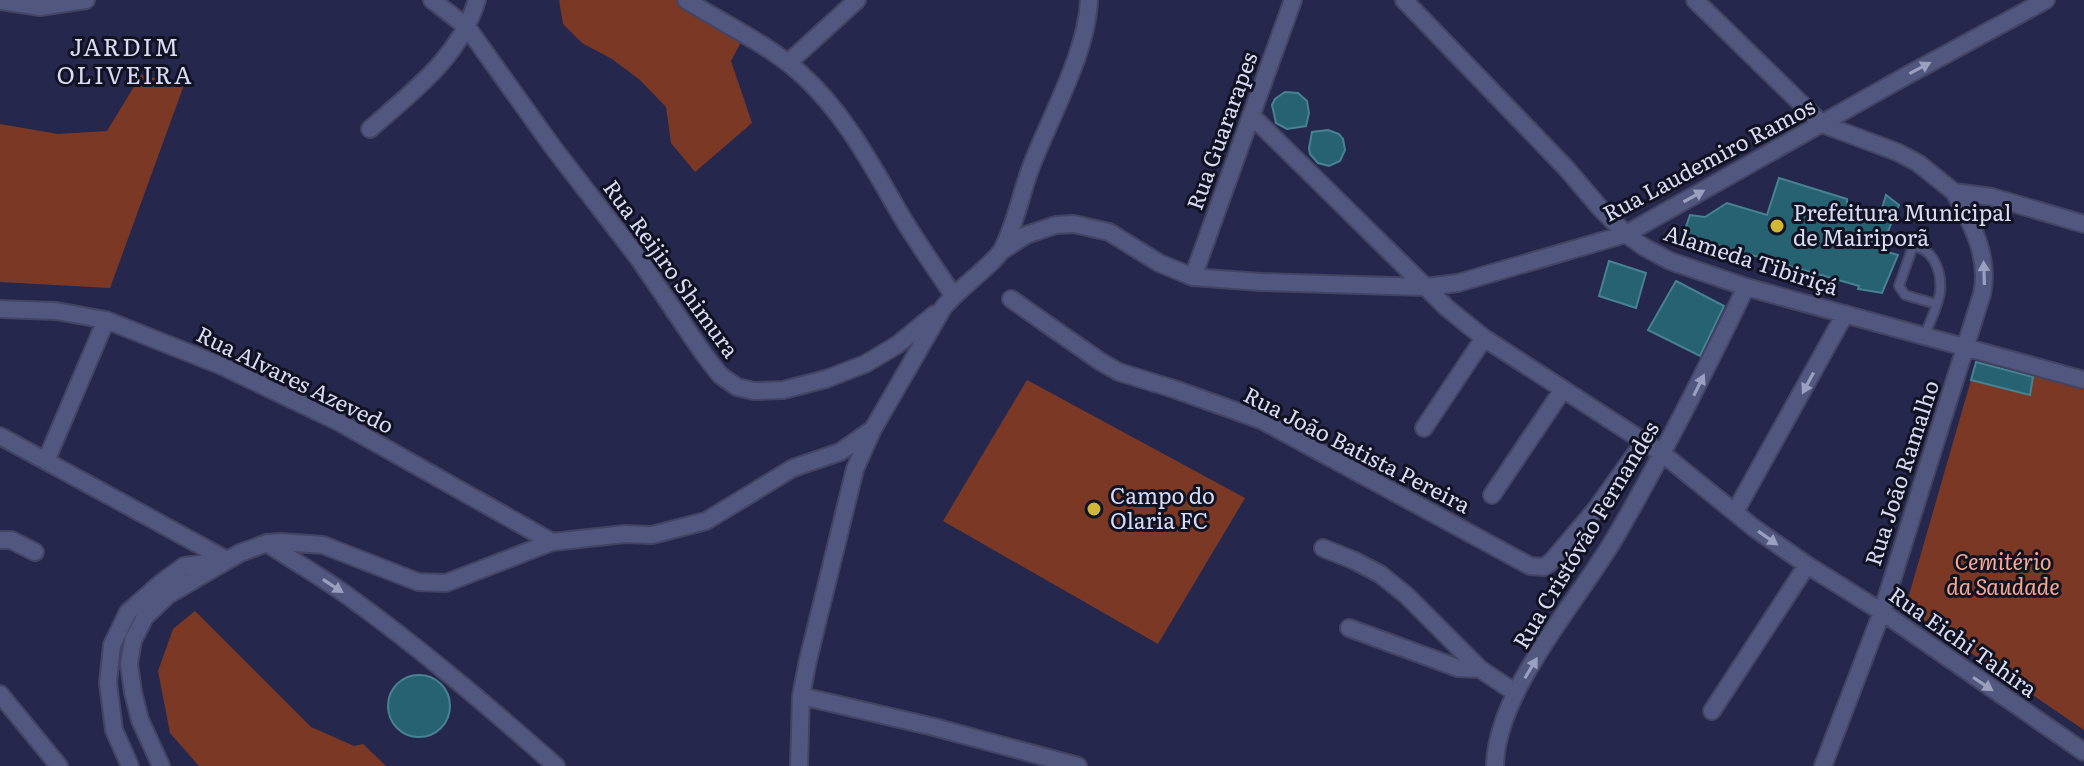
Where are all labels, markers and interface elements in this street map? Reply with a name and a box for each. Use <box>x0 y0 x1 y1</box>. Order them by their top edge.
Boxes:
district label: JARDIM OLIVEIRA <box>56 28 194 91</box>
street label: Rua Guararapes <box>1177 47 1264 214</box>
one-way arrow <box>1909 61 1931 75</box>
street label: Rua Laudemiro Ramos <box>1596 89 1820 229</box>
street label: Rua Reijiro Shimura <box>596 172 748 364</box>
one-way arrow <box>1683 189 1705 203</box>
place label: Prefeitura Municipal de Mairiporã <box>1793 195 2011 253</box>
street label: Alameda Tibiriçá <box>1660 215 1843 302</box>
marker: Prefeitura Municipal de Mairiporã <box>1768 217 1786 235</box>
one-way arrow <box>1977 260 1990 285</box>
street label: Rua Alvares Azevedo <box>191 316 400 441</box>
one-way arrow <box>1801 372 1815 394</box>
one-way arrow <box>1692 373 1706 397</box>
street label: Rua João Ramalho <box>1855 375 1946 570</box>
street label: Rua João Batista Pereira <box>1239 377 1477 520</box>
street label: Rua Cristóvão Fernandes <box>1504 414 1666 654</box>
place label: Campo do Olaria FC <box>1110 478 1215 536</box>
marker: Campo do Olaria FC <box>1085 500 1103 518</box>
one-way arrow <box>1757 530 1778 545</box>
park label: Cemitério da Saudade <box>1946 544 2060 602</box>
street label: Rua Eichi Tahira <box>1883 577 2045 704</box>
one-way arrow <box>322 578 343 593</box>
one-way arrow <box>1524 657 1538 679</box>
one-way arrow <box>1972 676 1993 691</box>

